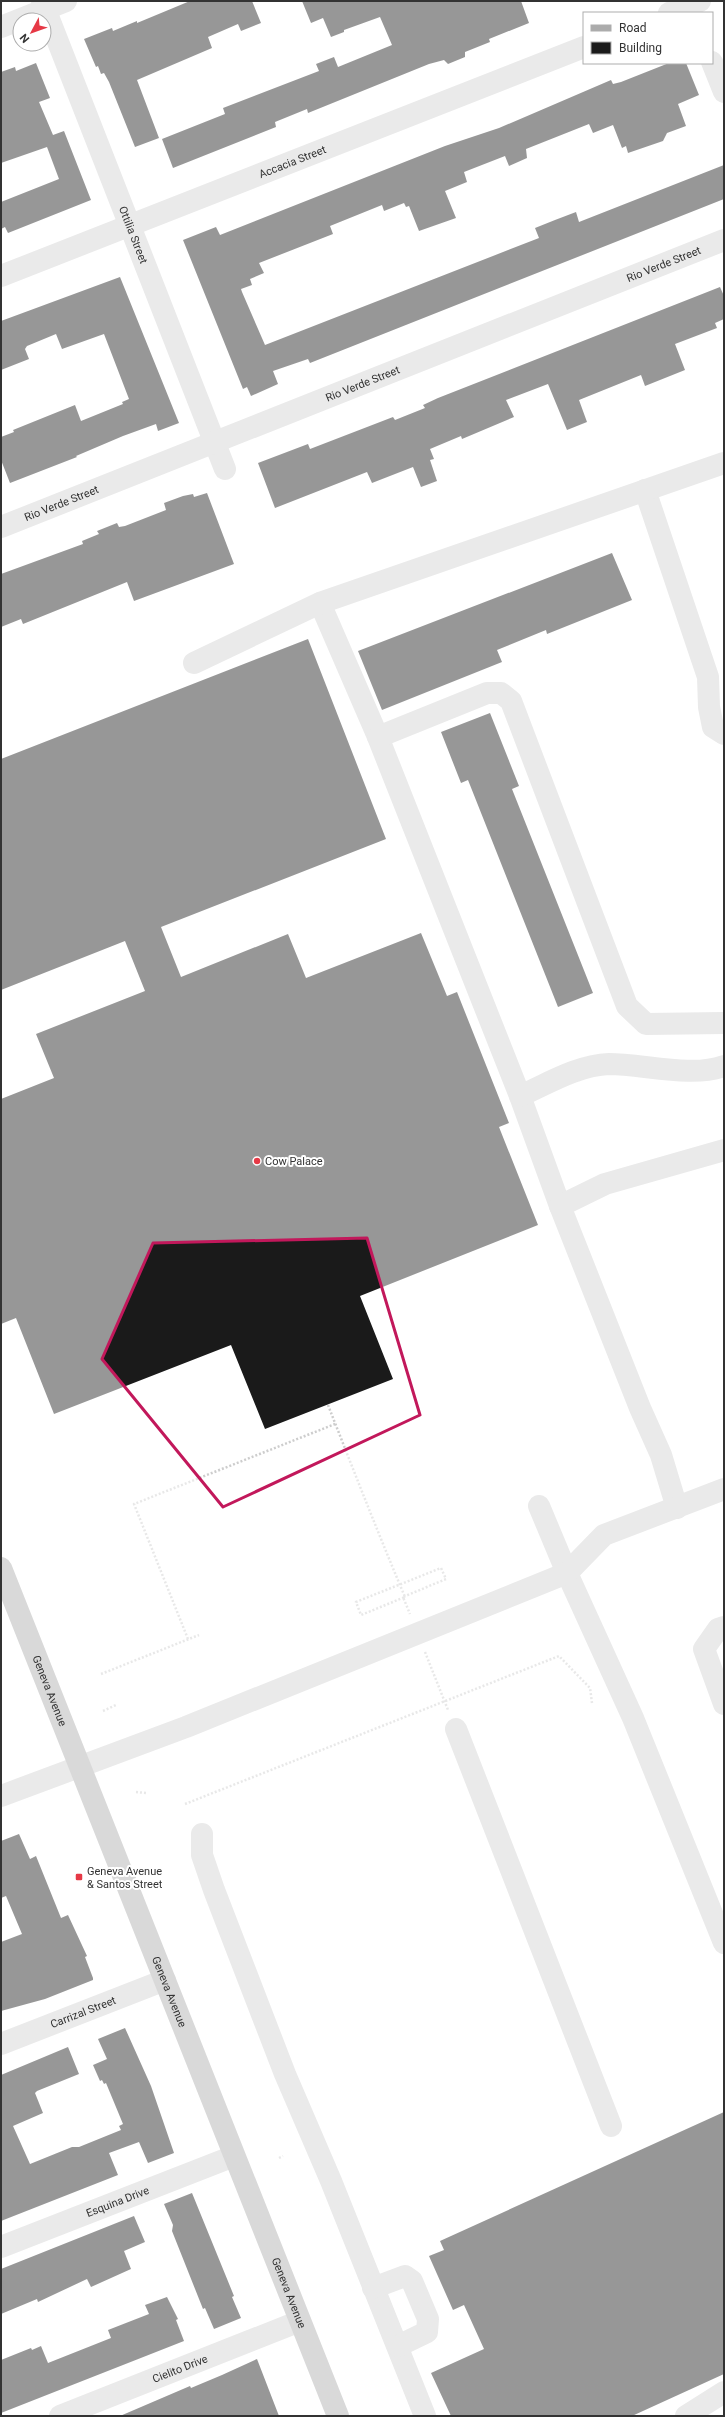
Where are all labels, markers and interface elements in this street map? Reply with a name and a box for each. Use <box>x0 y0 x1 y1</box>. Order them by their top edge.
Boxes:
north arrow <box>12 12 52 52</box>
legend <box>583 12 713 64</box>
text: Road <box>619 21 647 35</box>
text: N <box>17 31 32 45</box>
text: Building <box>619 41 662 55</box>
street label: Accacia Street <box>257 142 328 181</box>
street label: Ottilia Street <box>116 204 151 266</box>
street label: Rio Verde Street <box>625 243 703 284</box>
street label: Rio Verde Street <box>324 363 402 404</box>
street label: Rio Verde Street <box>22 482 101 524</box>
place label: Cow Palace <box>265 1155 323 1168</box>
marker: Cow Palace <box>252 1156 262 1166</box>
street label: Geneva Avenue <box>30 1653 70 1728</box>
place label: Geneva Avenue & Santos Street <box>87 1865 163 1891</box>
marker: Geneva Avenue & Santos Street <box>74 1872 84 1882</box>
street label: Geneva Avenue <box>149 1954 189 2029</box>
street label: Carrizal Street <box>48 1993 118 2031</box>
street label: Esquina Drive <box>84 2183 151 2220</box>
street label: Geneva Avenue <box>269 2256 309 2330</box>
street label: Cielito Drive <box>150 2352 210 2385</box>

